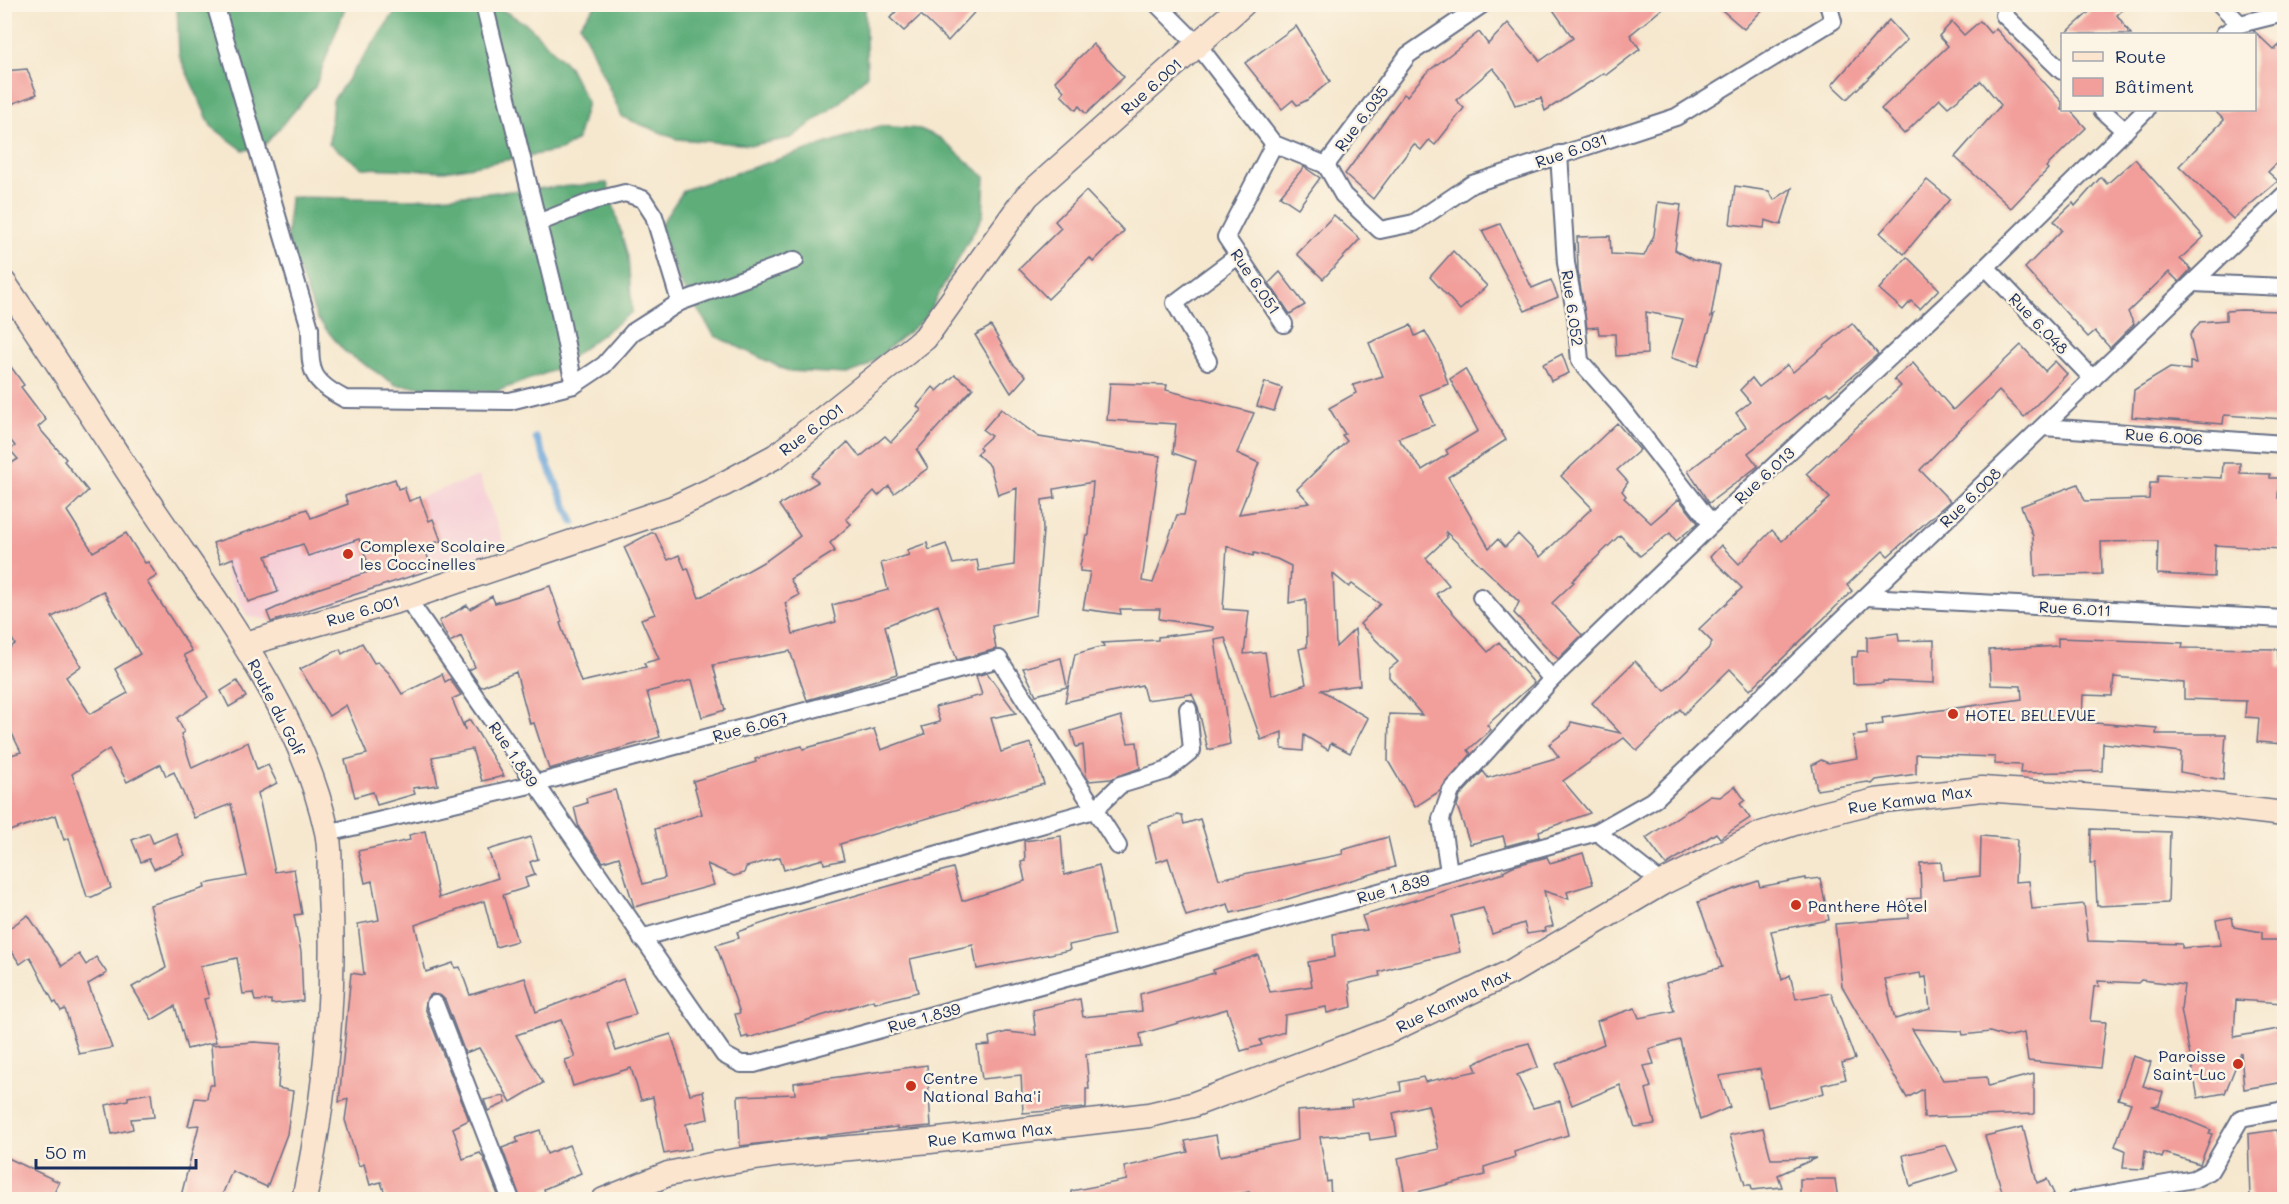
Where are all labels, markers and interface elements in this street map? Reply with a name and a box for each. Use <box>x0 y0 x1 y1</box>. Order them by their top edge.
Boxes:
legend <box>2061 33 2256 111</box>
text: Route <box>2115 44 2166 68</box>
street label: Rue 6.001 <box>1116 53 1186 119</box>
text: Bâtiment <box>2115 74 2194 98</box>
street label: Rue 6.035 <box>1329 81 1393 155</box>
street label: Rue 6.031 <box>1532 128 1610 172</box>
street label: Rue 6.051 <box>1226 244 1286 318</box>
street label: Rue 6.052 <box>1557 269 1589 347</box>
street label: Rue 6.048 <box>2005 288 2074 358</box>
street label: Rue 6.001 <box>775 398 847 460</box>
street label: Rue 6.006 <box>2124 423 2204 449</box>
street label: Rue 6.013 <box>1729 442 1799 508</box>
street label: Rue 6.008 <box>1935 462 2006 532</box>
place label: Complexe Scolaire les Coccinelles <box>360 535 505 574</box>
marker: Complexe Scolaire les Coccinelles <box>341 547 355 561</box>
street label: Rue 6.001 <box>324 590 402 630</box>
street label: Rue 6.011 <box>2038 596 2112 620</box>
street label: Route du Golf <box>244 655 311 760</box>
place label: HOTEL BELLEVUE <box>1965 704 2096 725</box>
street label: Rue 6.067 <box>710 706 790 746</box>
marker: HOTEL BELLEVUE <box>1946 707 1960 721</box>
street label: Rue 1.839 <box>484 717 544 791</box>
street label: Rue Kamwa Max <box>1847 780 1973 818</box>
street label: Rue 1.839 <box>1354 868 1432 908</box>
place label: Panthere Hôtel <box>1808 895 1928 916</box>
marker: Panthere Hôtel <box>1789 898 1803 912</box>
street label: Rue Kamwa Max <box>1392 963 1514 1037</box>
street label: Rue 1.839 <box>885 997 963 1037</box>
place label: Paroisse Saint-Luc <box>2153 1045 2226 1084</box>
marker: Paroisse Saint-Luc <box>2231 1057 2245 1071</box>
place label: Centre National Baha'i <box>923 1067 1042 1106</box>
marker: Centre National Baha'i <box>904 1079 918 1093</box>
street label: Rue Kamwa Max <box>927 1117 1053 1151</box>
scale bar <box>36 1132 196 1170</box>
text: 50 m <box>45 1140 87 1164</box>

